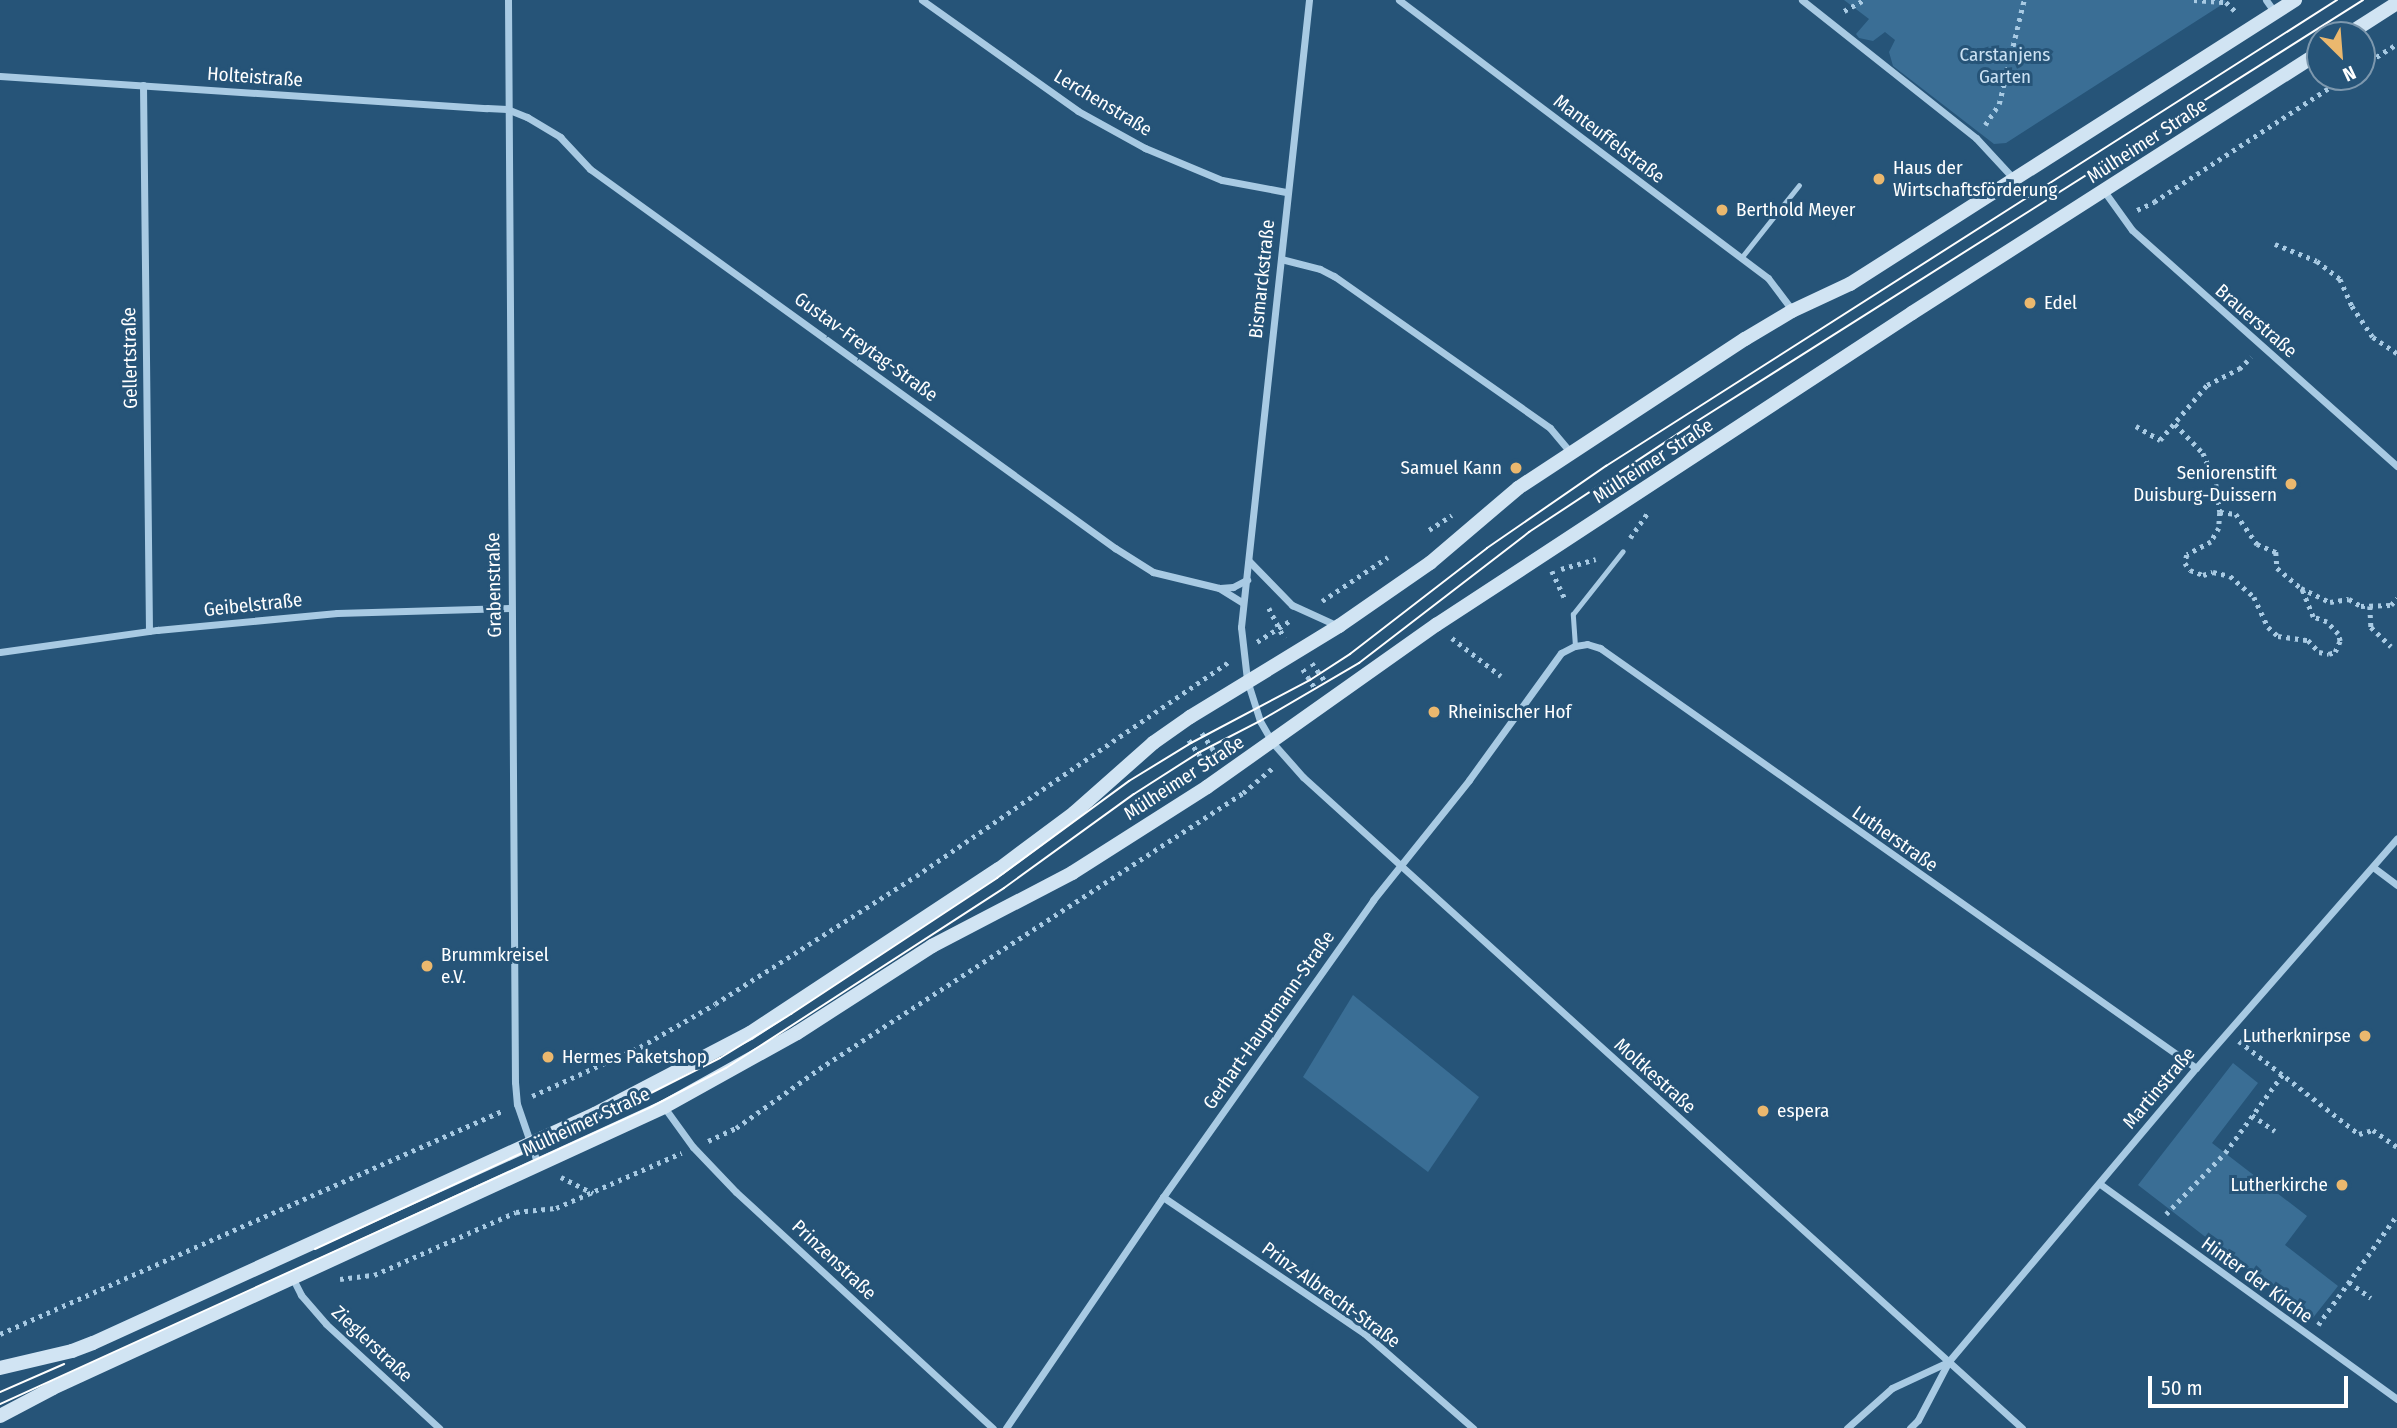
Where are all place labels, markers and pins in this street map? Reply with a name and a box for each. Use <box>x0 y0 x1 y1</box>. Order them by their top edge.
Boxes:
place label: Haus der Wirtschaftsförderung <box>1893 157 2057 201</box>
marker: Haus der Wirtschaftsförderung <box>1871 171 1887 187</box>
place label: Berthold Meyer <box>1736 199 1855 221</box>
marker: Berthold Meyer <box>1714 202 1730 218</box>
place label: Edel <box>2044 292 2077 314</box>
marker: Edel <box>2022 295 2038 311</box>
place label: Samuel Kann <box>1401 457 1502 479</box>
marker: Samuel Kann <box>1508 460 1524 476</box>
place label: Seniorenstift Duisburg-Duissern <box>2133 462 2277 506</box>
marker: Seniorenstift Duisburg-Duissern <box>2283 476 2299 492</box>
place label: Rheinischer Hof <box>1448 701 1571 723</box>
marker: Rheinischer Hof <box>1426 704 1442 720</box>
place label: Brummkreisel e.V. <box>441 944 549 988</box>
marker: Brummkreisel e.V. <box>419 958 435 974</box>
place label: Lutherknirpse <box>2243 1025 2351 1047</box>
marker: Lutherknirpse <box>2357 1028 2373 1044</box>
place label: Hermes Paketshop <box>562 1046 707 1068</box>
marker: Hermes Paketshop <box>540 1049 556 1065</box>
place label: espera <box>1777 1100 1829 1122</box>
marker: espera <box>1755 1103 1771 1119</box>
place label: Lutherkirche <box>2230 1174 2328 1196</box>
marker: Lutherkirche <box>2334 1177 2350 1193</box>

